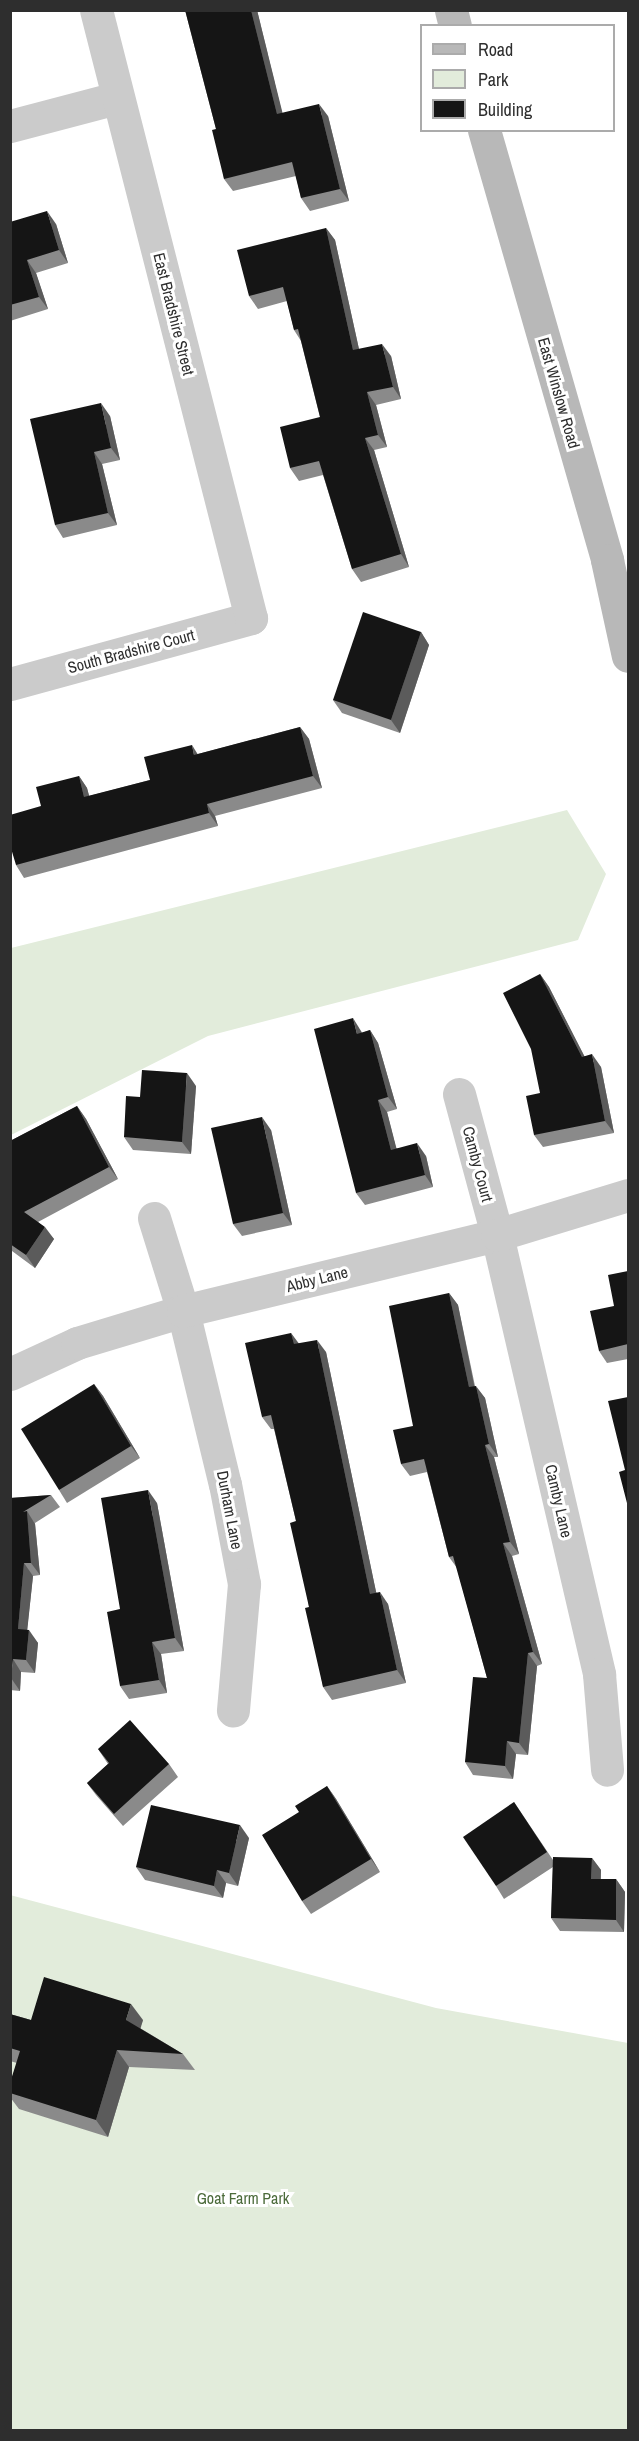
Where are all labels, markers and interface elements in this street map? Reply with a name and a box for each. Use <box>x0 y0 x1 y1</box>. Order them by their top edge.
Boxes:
legend <box>420 24 615 132</box>
text: Road <box>478 37 513 62</box>
text: Park <box>478 67 508 92</box>
text: Building <box>478 97 532 122</box>
street label: East Bradshire Street <box>150 251 198 377</box>
street label: East Winslow Road <box>534 335 584 451</box>
street label: South Bradshire Court <box>65 625 197 677</box>
street label: Camby Court <box>459 1124 497 1204</box>
street label: Abby Lane <box>284 1262 350 1296</box>
street label: Camby Lane <box>541 1463 577 1539</box>
street label: Durham Lane <box>213 1469 247 1551</box>
park label: Goat Farm Park <box>197 2188 289 2208</box>

